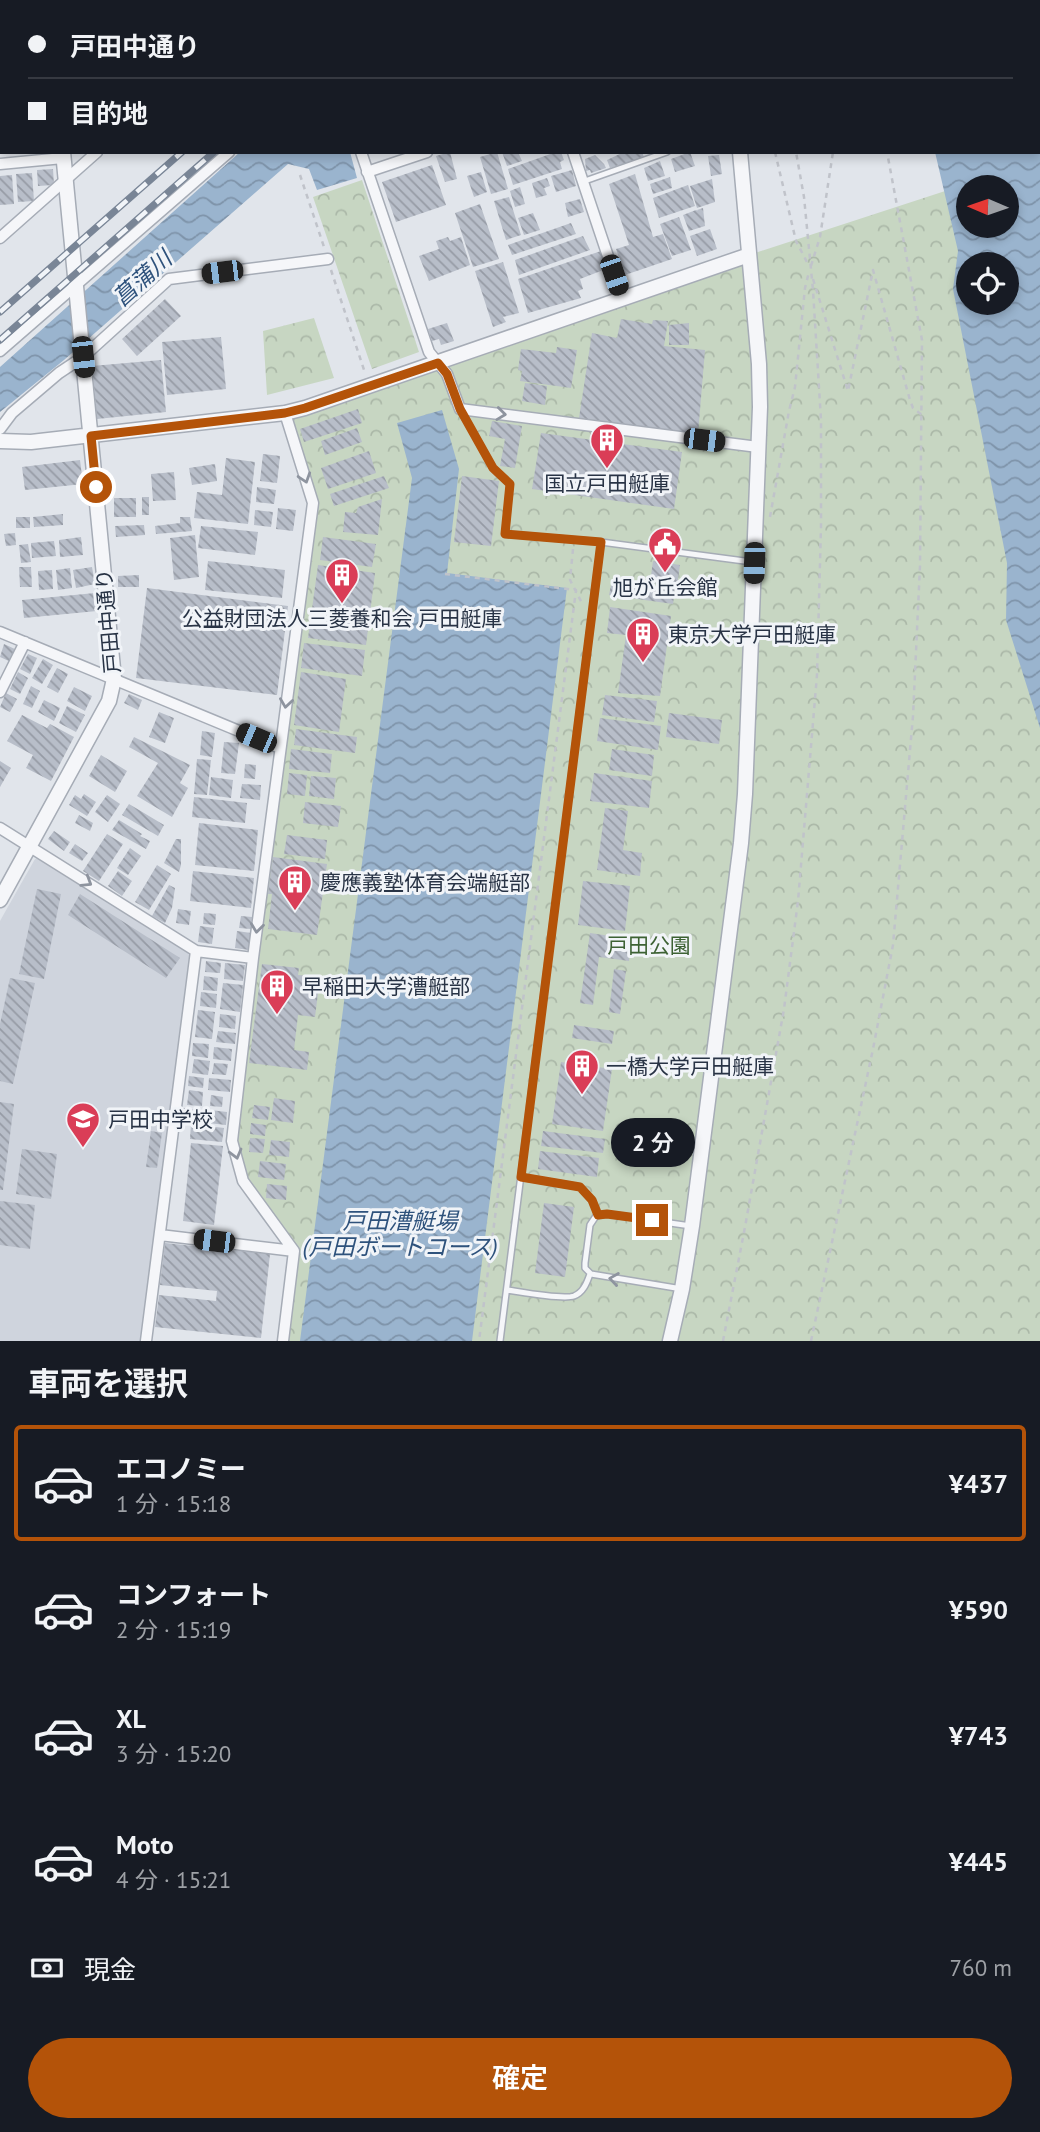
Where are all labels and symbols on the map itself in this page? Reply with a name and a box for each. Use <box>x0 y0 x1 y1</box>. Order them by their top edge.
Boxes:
north arrow <box>956 175 1018 238</box>
water label: 菖蒲川 <box>107 242 180 312</box>
car <box>598 252 631 298</box>
car <box>200 259 245 285</box>
car <box>71 335 96 379</box>
one-way arrow <box>495 406 507 421</box>
building icon: 国立戸田艇庫 <box>588 421 626 470</box>
car <box>682 427 727 453</box>
place label: 国立戸田艇庫 <box>544 470 670 497</box>
route start <box>80 471 112 503</box>
one-way arrow <box>297 471 311 484</box>
public building icon: 旭が丘会館 <box>646 525 684 574</box>
car <box>743 542 766 584</box>
building icon: 公益財団法人三菱養和会 戸田艇庫 <box>323 556 361 605</box>
street label: 戸田中通り <box>90 568 126 674</box>
place label: 旭が丘会館 <box>613 574 718 601</box>
place label: 公益財団法人三菱養和会 戸田艇庫 <box>182 605 502 632</box>
building icon: 東京大学戸田艇庫 <box>624 615 662 664</box>
place label: 東京大学戸田艇庫 <box>668 621 836 648</box>
one-way arrow <box>279 697 294 708</box>
car <box>233 720 280 756</box>
building icon: 慶應義塾体育会端艇部 <box>276 863 314 912</box>
place label: 慶應義塾体育会端艇部 <box>320 869 530 896</box>
one-way arrow <box>80 874 93 887</box>
one-way arrow <box>250 922 265 934</box>
park label: 戸田公園 <box>607 932 691 959</box>
building icon: 早稲田大学漕艇部 <box>258 967 296 1016</box>
place label: 早稲田大学漕艇部 <box>302 973 470 1000</box>
building icon: 一橋大学戸田艇庫 <box>563 1047 601 1096</box>
place label: 一橋大学戸田艇庫 <box>606 1053 774 1080</box>
school or university icon: 戸田中学校 <box>64 1100 102 1149</box>
place label: 戸田中学校 <box>108 1106 213 1133</box>
callout: 2 分 <box>610 1118 694 1168</box>
one-way arrow <box>227 1148 242 1160</box>
route end <box>636 1204 668 1236</box>
water label: 戸田漕艇場 (戸田ボートコース) <box>302 1206 498 1261</box>
car <box>192 1228 237 1254</box>
one-way arrow <box>608 1272 620 1287</box>

